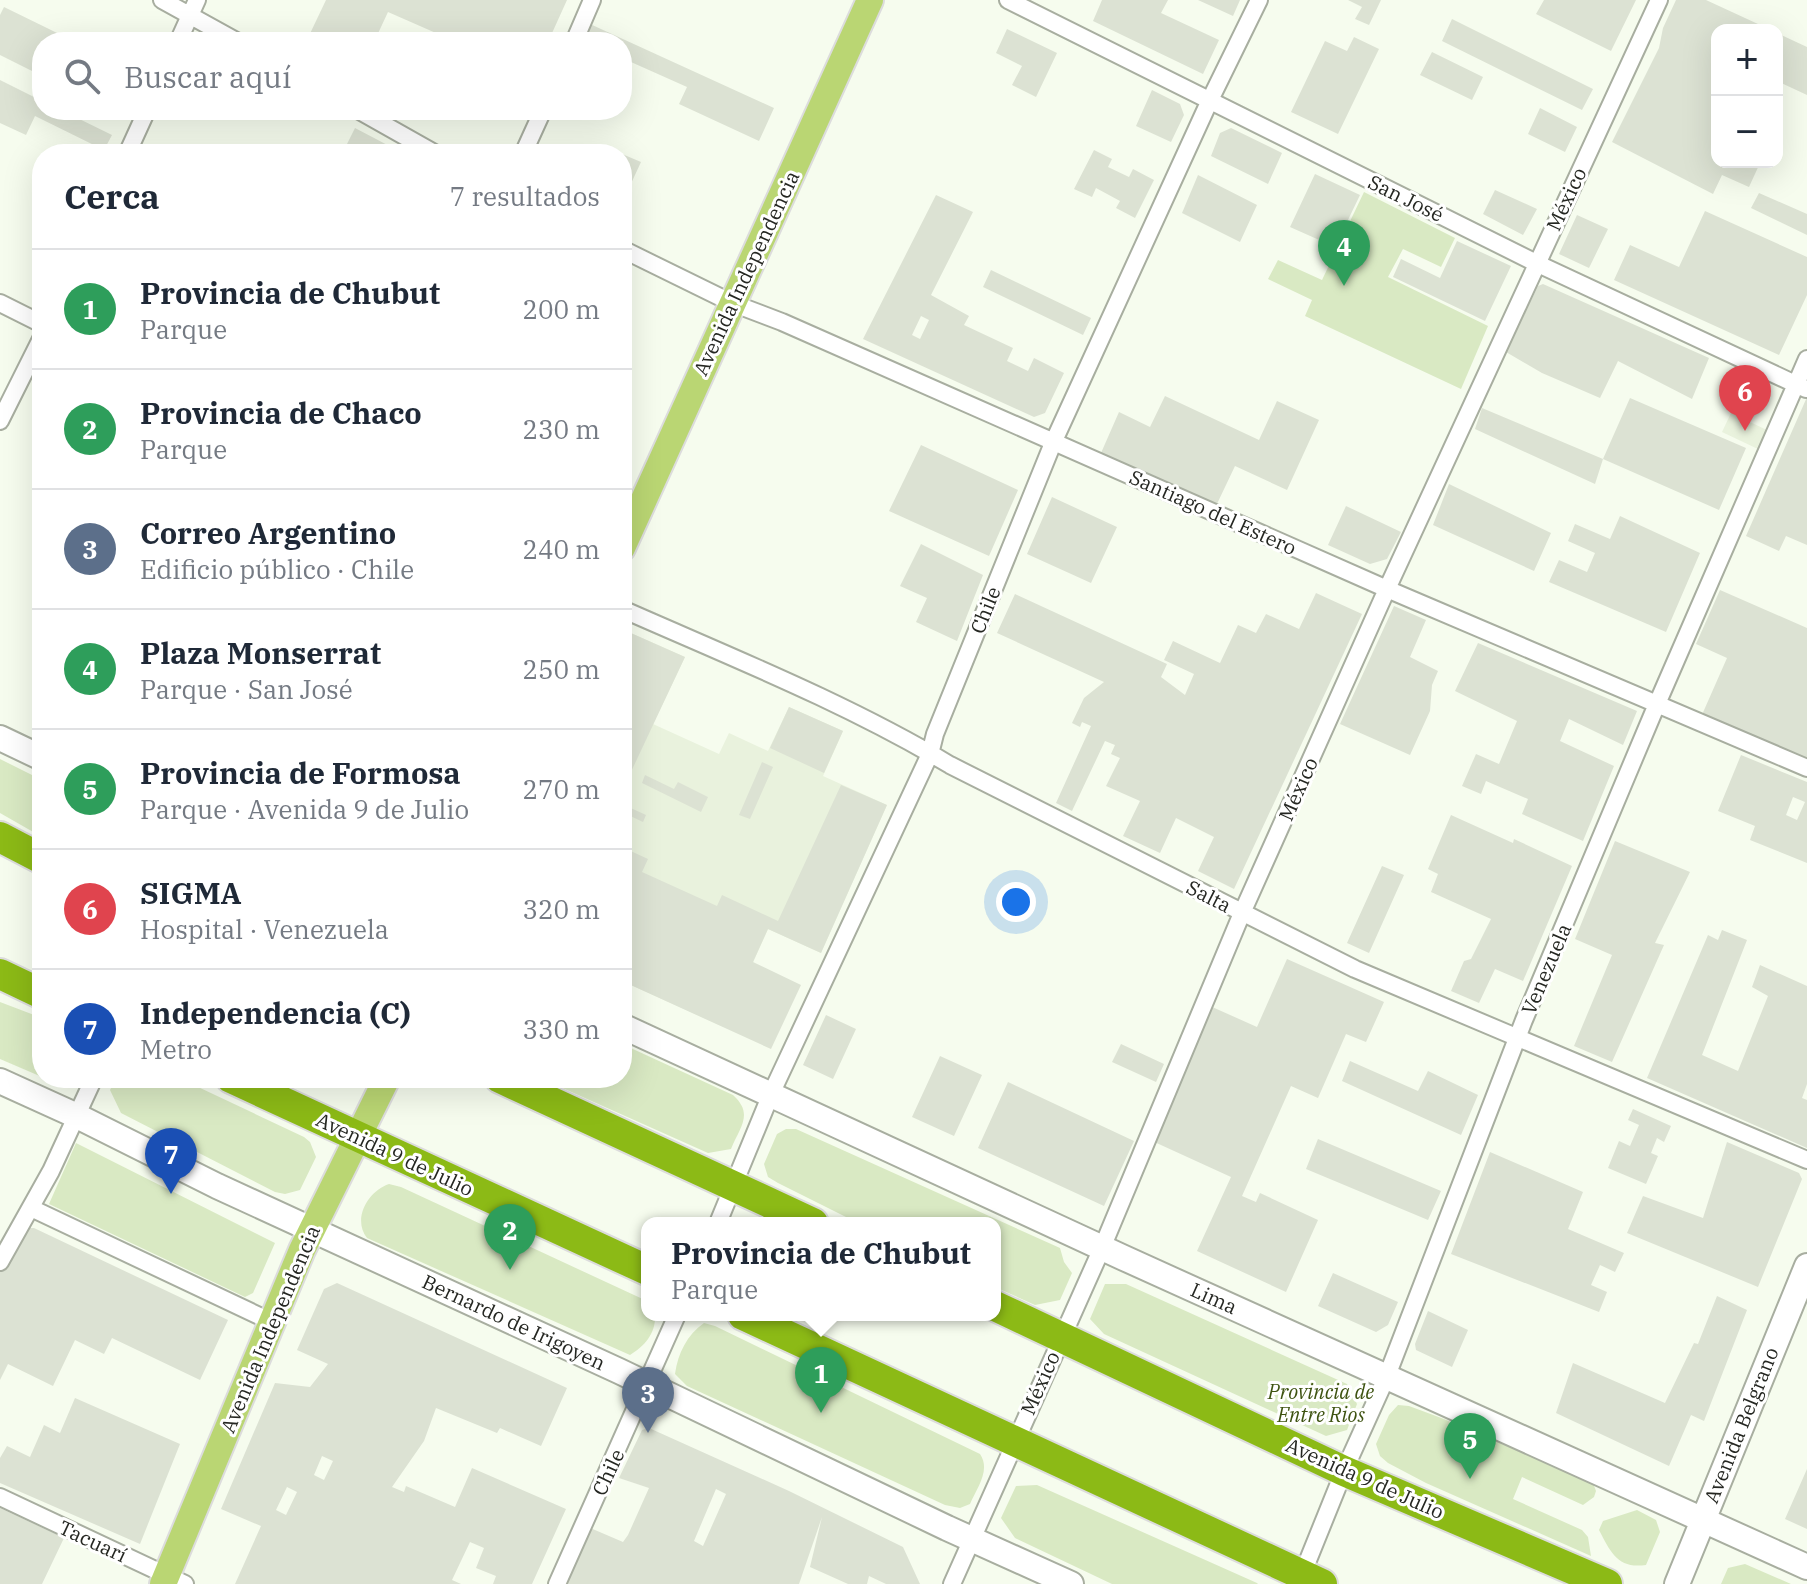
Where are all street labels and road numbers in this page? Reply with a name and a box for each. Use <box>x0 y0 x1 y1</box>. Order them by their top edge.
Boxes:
street label: México <box>1540 163 1592 235</box>
street label: Avenida Independencia <box>687 166 805 380</box>
street label: San José <box>1364 168 1448 228</box>
street label: Santiago del Estero <box>1125 463 1301 561</box>
street label: Chile <box>963 582 1007 638</box>
street label: México <box>1272 753 1324 825</box>
street label: Salta <box>1182 873 1236 919</box>
street label: Venezuela <box>1515 919 1577 1019</box>
street label: Avenida 9 de Julio <box>312 1106 478 1202</box>
street label: Avenida Independencia <box>214 1221 326 1437</box>
street label: Bernardo de Irigoyen <box>418 1268 610 1376</box>
street label: Lima <box>1187 1276 1242 1320</box>
street label: Avenida Belgrano <box>1697 1343 1785 1507</box>
street label: México <box>1014 1347 1066 1419</box>
street label: Avenida 9 de Julio <box>1282 1431 1448 1525</box>
street label: Chile <box>586 1444 630 1500</box>
street label: Tacuarí <box>55 1514 131 1568</box>

